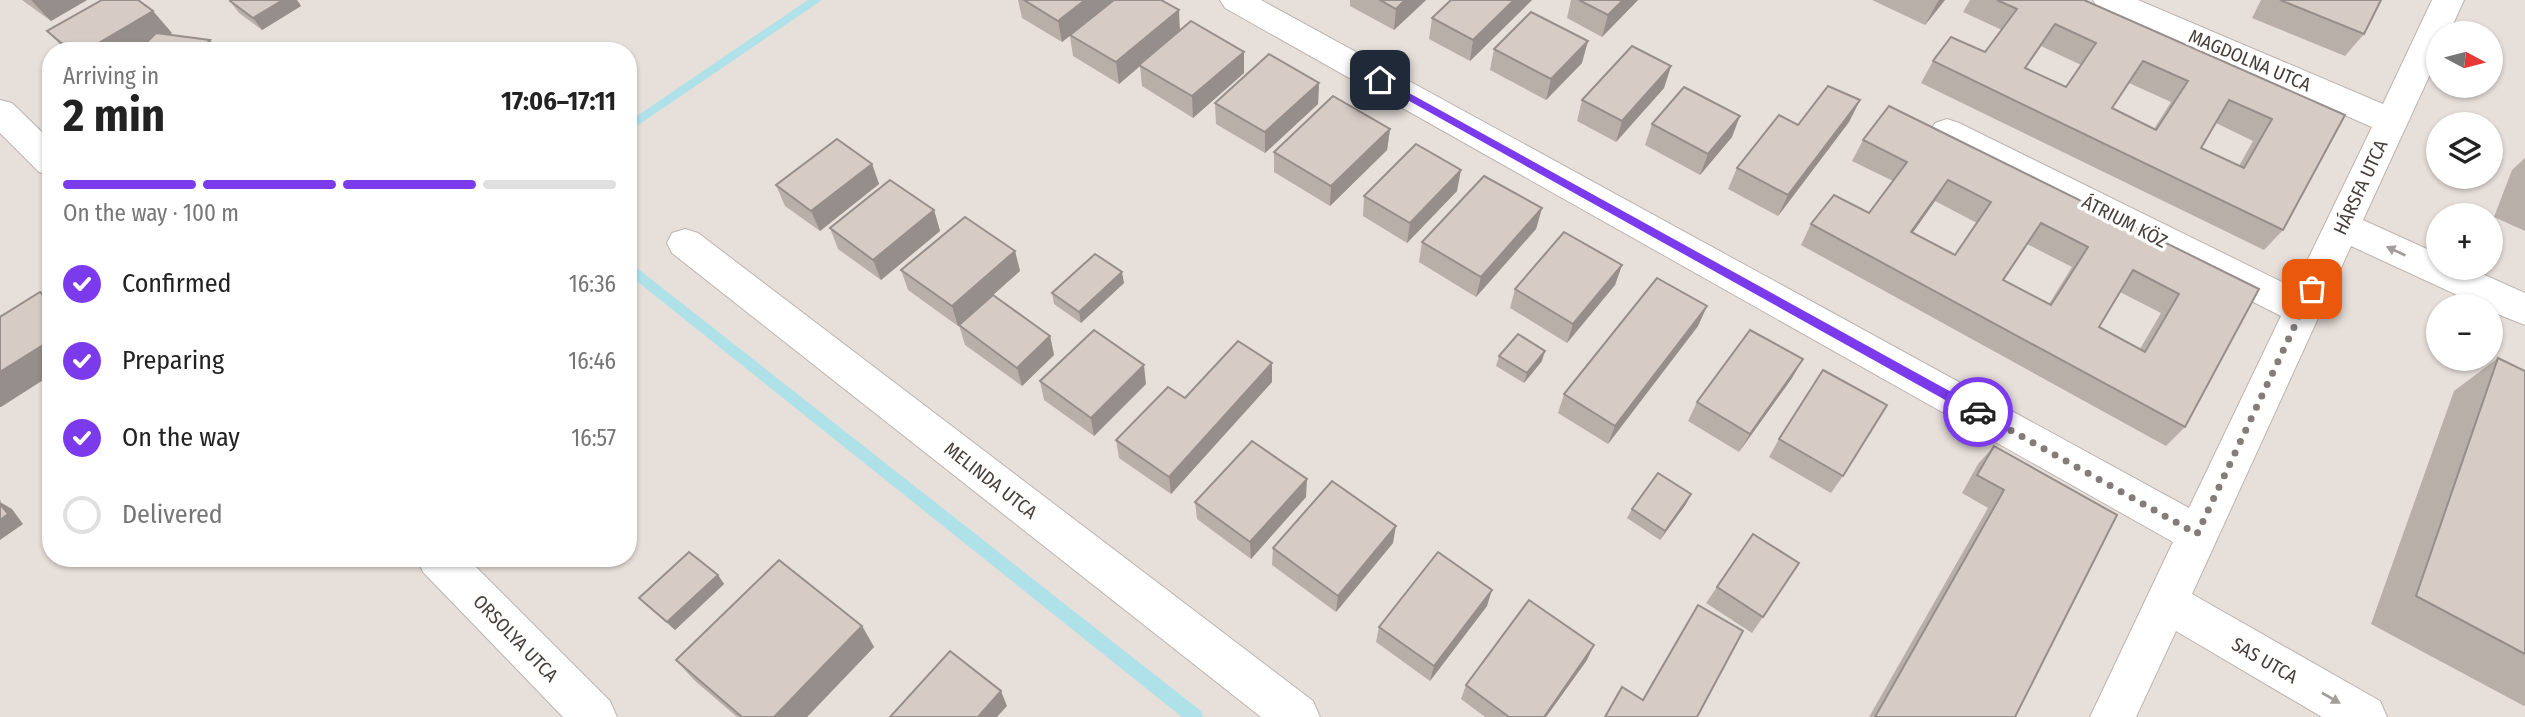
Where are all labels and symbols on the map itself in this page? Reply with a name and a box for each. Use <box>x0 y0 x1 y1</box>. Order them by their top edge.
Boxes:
north arrow <box>2426 21 2502 98</box>
street label: MAGDOLNA UTCA <box>2185 24 2314 97</box>
pin <box>1350 50 1410 110</box>
street label: HÁRSFA UTCA <box>2328 136 2392 238</box>
street label: ÁTRIUM KÖZ <box>2078 190 2171 253</box>
one-way arrow <box>2386 245 2406 257</box>
pin <box>2282 259 2342 319</box>
courier <box>1943 377 2013 447</box>
street label: MELINDA UTCA <box>940 437 1042 524</box>
street label: ORSOLYA UTCA <box>468 590 563 687</box>
street label: SAS UTCA <box>2228 632 2302 688</box>
one-way arrow <box>2322 692 2341 704</box>

